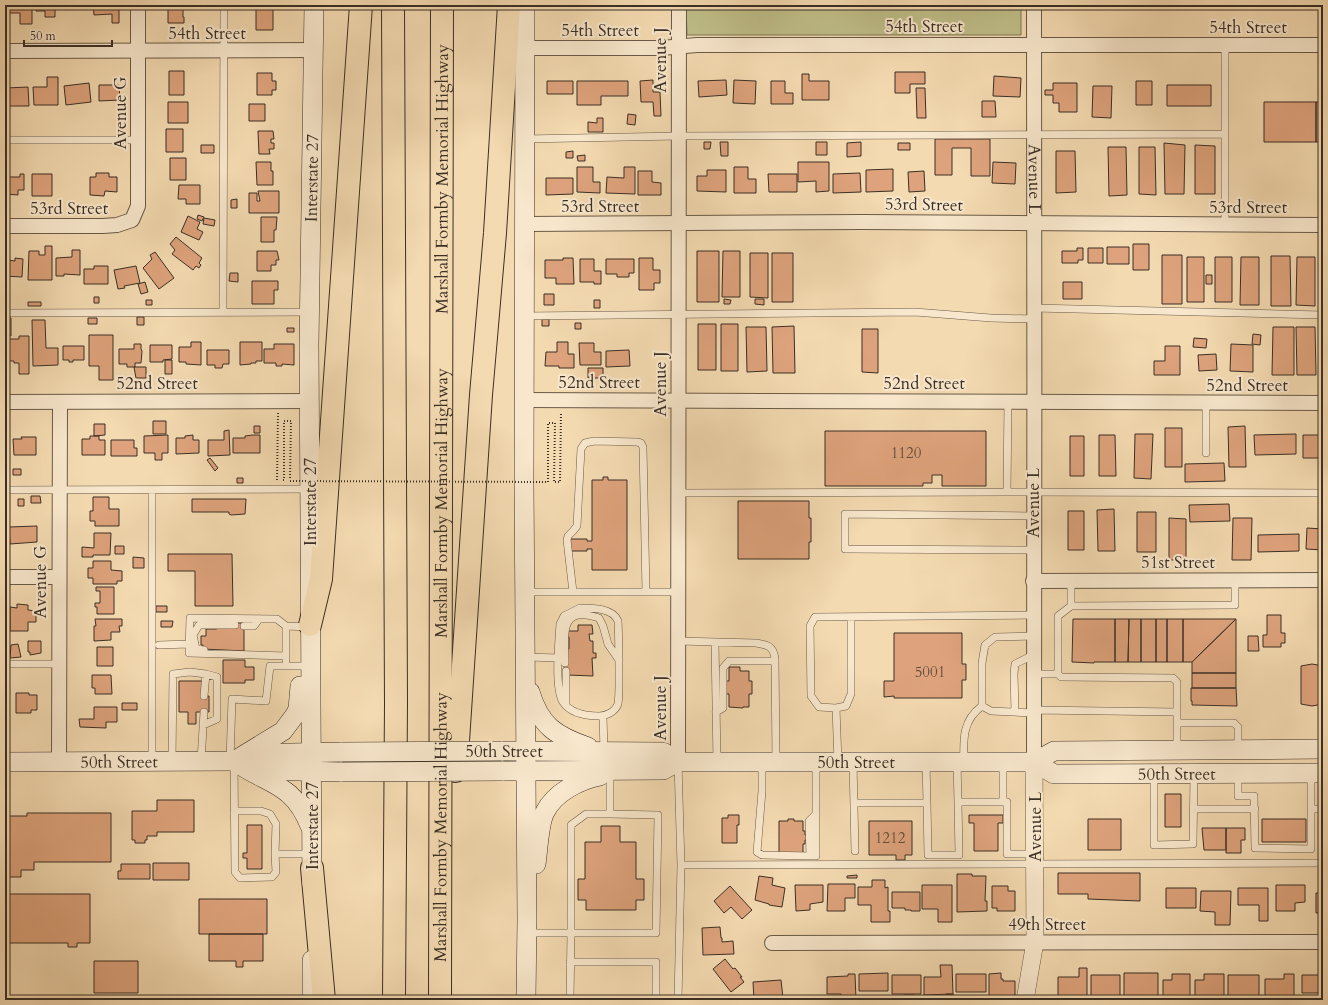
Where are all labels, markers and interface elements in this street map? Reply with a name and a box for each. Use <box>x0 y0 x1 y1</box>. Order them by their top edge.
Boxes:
street label: 54th Street <box>885 15 963 38</box>
street label: 54th Street <box>1209 16 1287 39</box>
street label: 54th Street <box>561 19 639 42</box>
scale bar <box>24 22 112 48</box>
street label: 54th Street <box>168 22 246 45</box>
street label: Avenue J <box>649 27 672 93</box>
text: 50 m <box>30 28 57 44</box>
street label: Marshall Formby Memorial Highway <box>430 44 454 314</box>
street label: Avenue G <box>109 76 132 150</box>
street label: Interstate 27 <box>300 133 324 222</box>
street label: Avenue L <box>1023 144 1046 215</box>
street label: 53rd Street <box>885 192 964 217</box>
street label: 53rd Street <box>561 195 640 218</box>
street label: 53rd Street <box>1209 196 1288 219</box>
street label: 53rd Street <box>30 197 109 220</box>
street label: Avenue J <box>649 351 672 417</box>
street label: Marshall Formby Memorial Highway <box>430 368 453 638</box>
street label: 52nd Street <box>558 371 640 394</box>
street label: 52nd Street <box>116 372 198 395</box>
street label: 52nd Street <box>883 372 965 395</box>
street label: 52nd Street <box>1206 374 1288 397</box>
house number: 1120 <box>891 443 922 463</box>
street label: Interstate 27 <box>299 458 322 546</box>
street label: Avenue L <box>1022 467 1045 538</box>
street label: Avenue G <box>29 545 52 619</box>
street label: 51st Street <box>1141 551 1216 574</box>
house number: 5001 <box>915 662 945 682</box>
street label: Avenue J <box>649 675 672 741</box>
street label: Marshall Formby Memorial Highway <box>429 692 453 962</box>
street label: 50th Street <box>465 740 543 763</box>
street label: 50th Street <box>80 750 159 774</box>
street label: 50th Street <box>817 751 895 774</box>
street label: 50th Street <box>1138 762 1216 786</box>
street label: Interstate 27 <box>301 782 324 870</box>
street label: Avenue L <box>1024 791 1047 862</box>
house number: 1212 <box>875 828 906 848</box>
street label: 49th Street <box>1008 913 1086 936</box>

